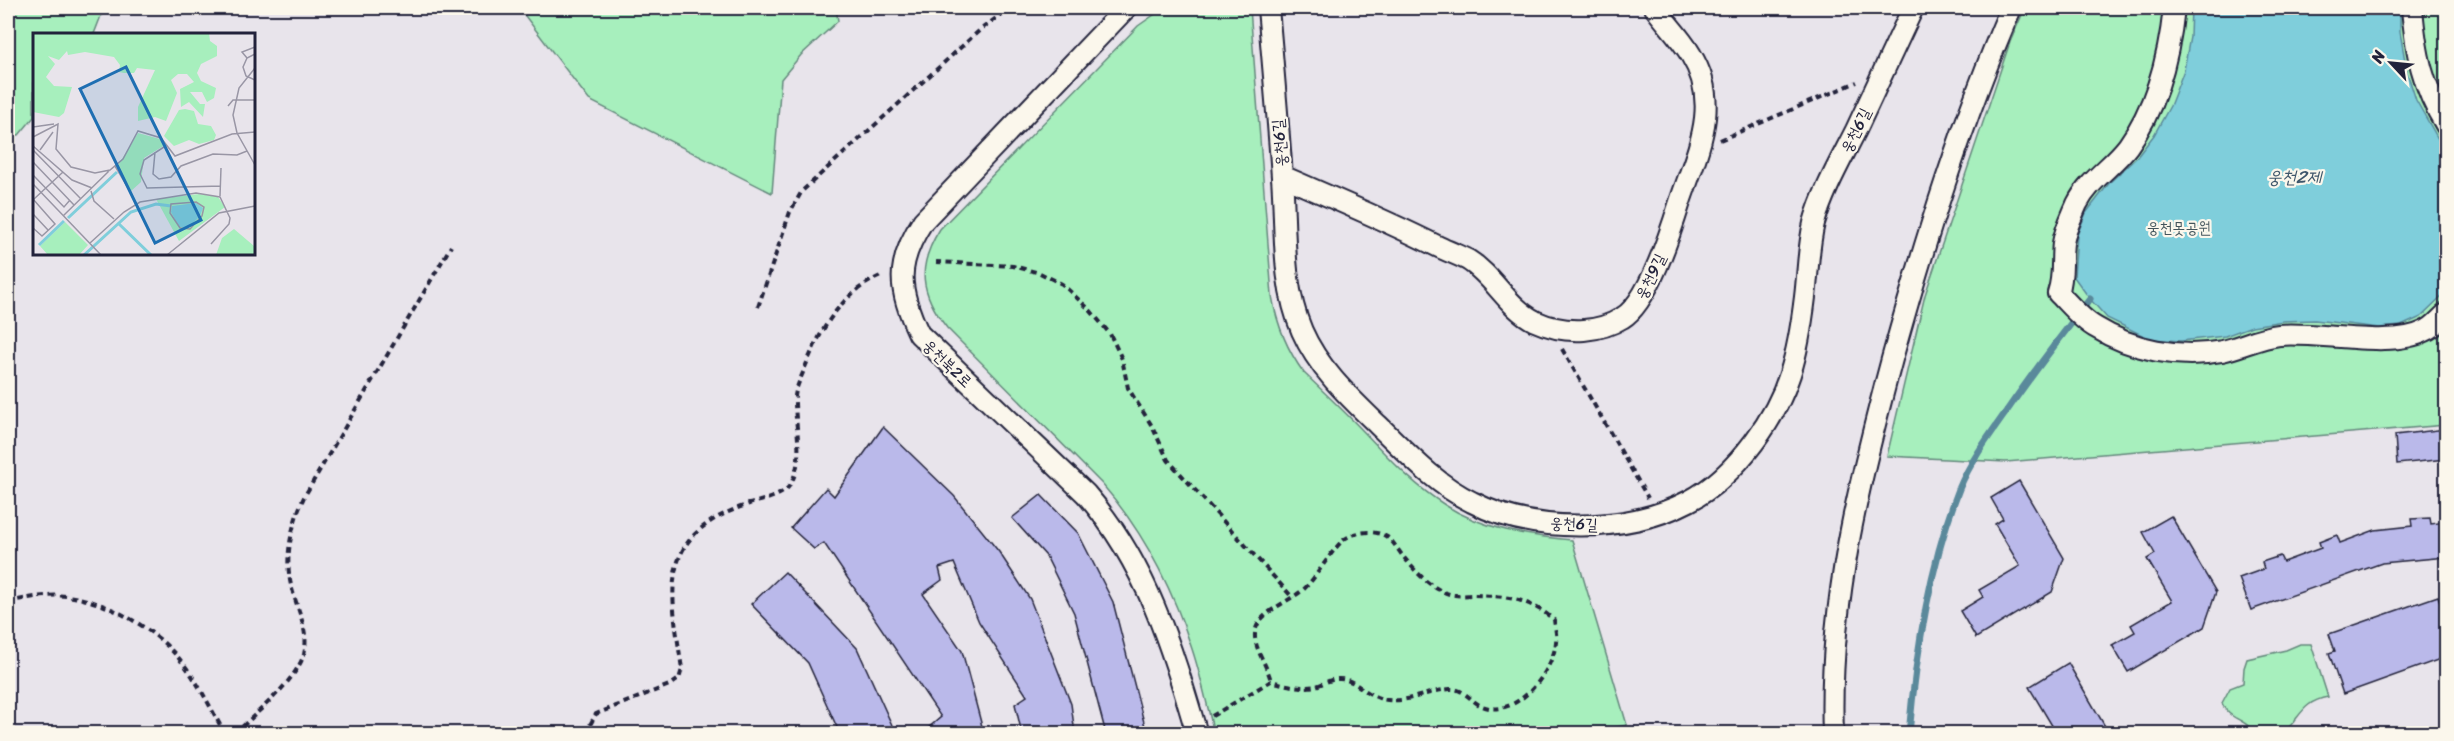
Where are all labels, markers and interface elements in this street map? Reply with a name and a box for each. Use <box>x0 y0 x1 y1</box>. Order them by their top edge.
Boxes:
inset map <box>33 33 255 255</box>
north arrow <box>2361 33 2421 93</box>
text: N <box>2362 44 2394 69</box>
street label: 웅천6길 <box>1832 102 1879 158</box>
street label: 웅천6길 <box>1263 118 1296 168</box>
water label: 웅천2제 <box>2267 161 2323 193</box>
park label: 웅천못공원 <box>2147 213 2211 242</box>
street label: 웅천9길 <box>1627 248 1674 304</box>
street label: 웅천북2로 <box>916 332 980 395</box>
street label: 웅천6길 <box>1550 508 1598 539</box>

